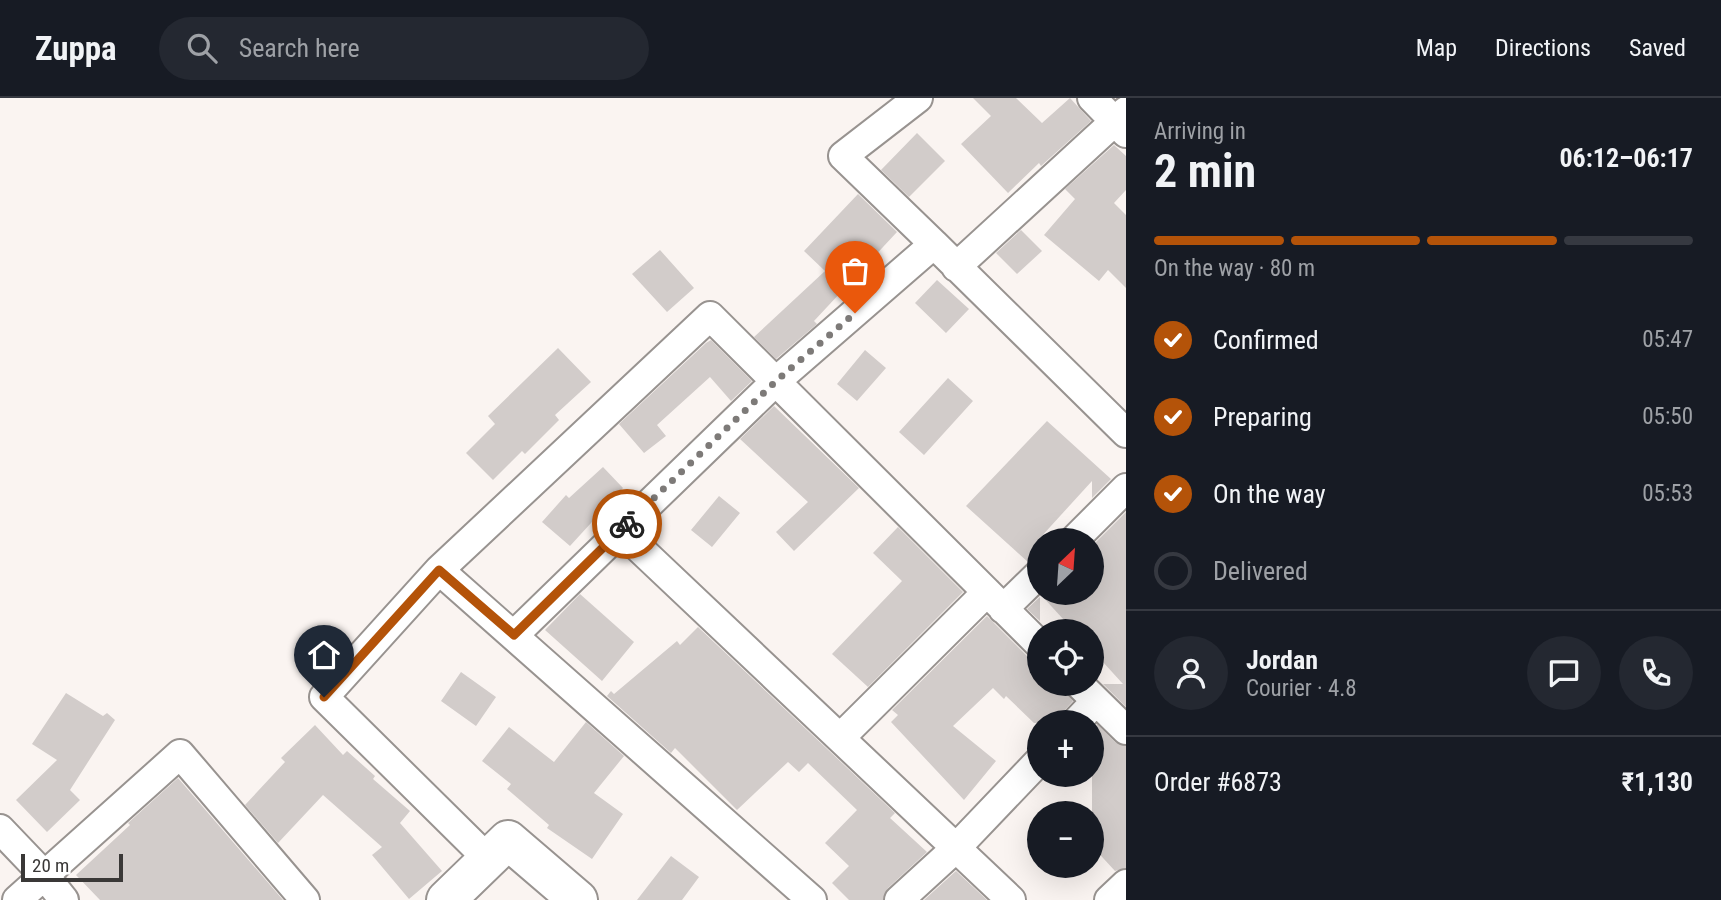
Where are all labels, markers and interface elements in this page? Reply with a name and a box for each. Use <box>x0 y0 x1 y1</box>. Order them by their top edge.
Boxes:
search box <box>159 17 649 80</box>
text: Zuppa <box>35 29 117 68</box>
icon: search <box>183 29 221 67</box>
text: Search here <box>239 33 360 63</box>
text: Map <box>1416 34 1457 62</box>
text: Directions <box>1495 34 1591 62</box>
text: Saved <box>1629 34 1686 62</box>
text: Arriving in <box>1154 118 1246 145</box>
text: 06:12–06:17 <box>1559 143 1693 173</box>
text: 2 min <box>1154 144 1256 198</box>
pin <box>825 241 885 313</box>
icon: bag <box>836 252 874 290</box>
text: On the way · 80 m <box>1154 255 1315 282</box>
icon: check <box>1154 321 1192 359</box>
text: Confirmed <box>1213 325 1319 355</box>
text: 05:47 <box>1642 326 1693 353</box>
icon: check <box>1154 398 1192 436</box>
text: Preparing <box>1213 402 1312 432</box>
text: 05:50 <box>1642 403 1693 430</box>
icon: check <box>1154 475 1192 513</box>
text: On the way <box>1213 479 1326 509</box>
text: 05:53 <box>1642 480 1693 507</box>
courier <box>592 489 662 559</box>
icon: bike <box>608 505 646 543</box>
north arrow <box>1027 528 1104 606</box>
map controls <box>1027 528 1104 878</box>
text: Delivered <box>1213 556 1308 586</box>
button: locate <box>1027 619 1104 696</box>
pin <box>294 625 354 697</box>
icon: home <box>305 636 343 674</box>
button: person <box>1154 636 1228 710</box>
button: chat <box>1527 636 1601 710</box>
button: phone <box>1619 636 1693 710</box>
text: Jordan <box>1246 645 1318 675</box>
text: Courier · 4.8 <box>1246 675 1357 702</box>
button: + <box>1027 710 1104 787</box>
text: Order #6873 <box>1154 767 1282 797</box>
text: ₹1,130 <box>1622 767 1693 797</box>
button: − <box>1027 801 1104 878</box>
scale bar <box>21 851 122 883</box>
text: 20 m <box>32 854 69 877</box>

